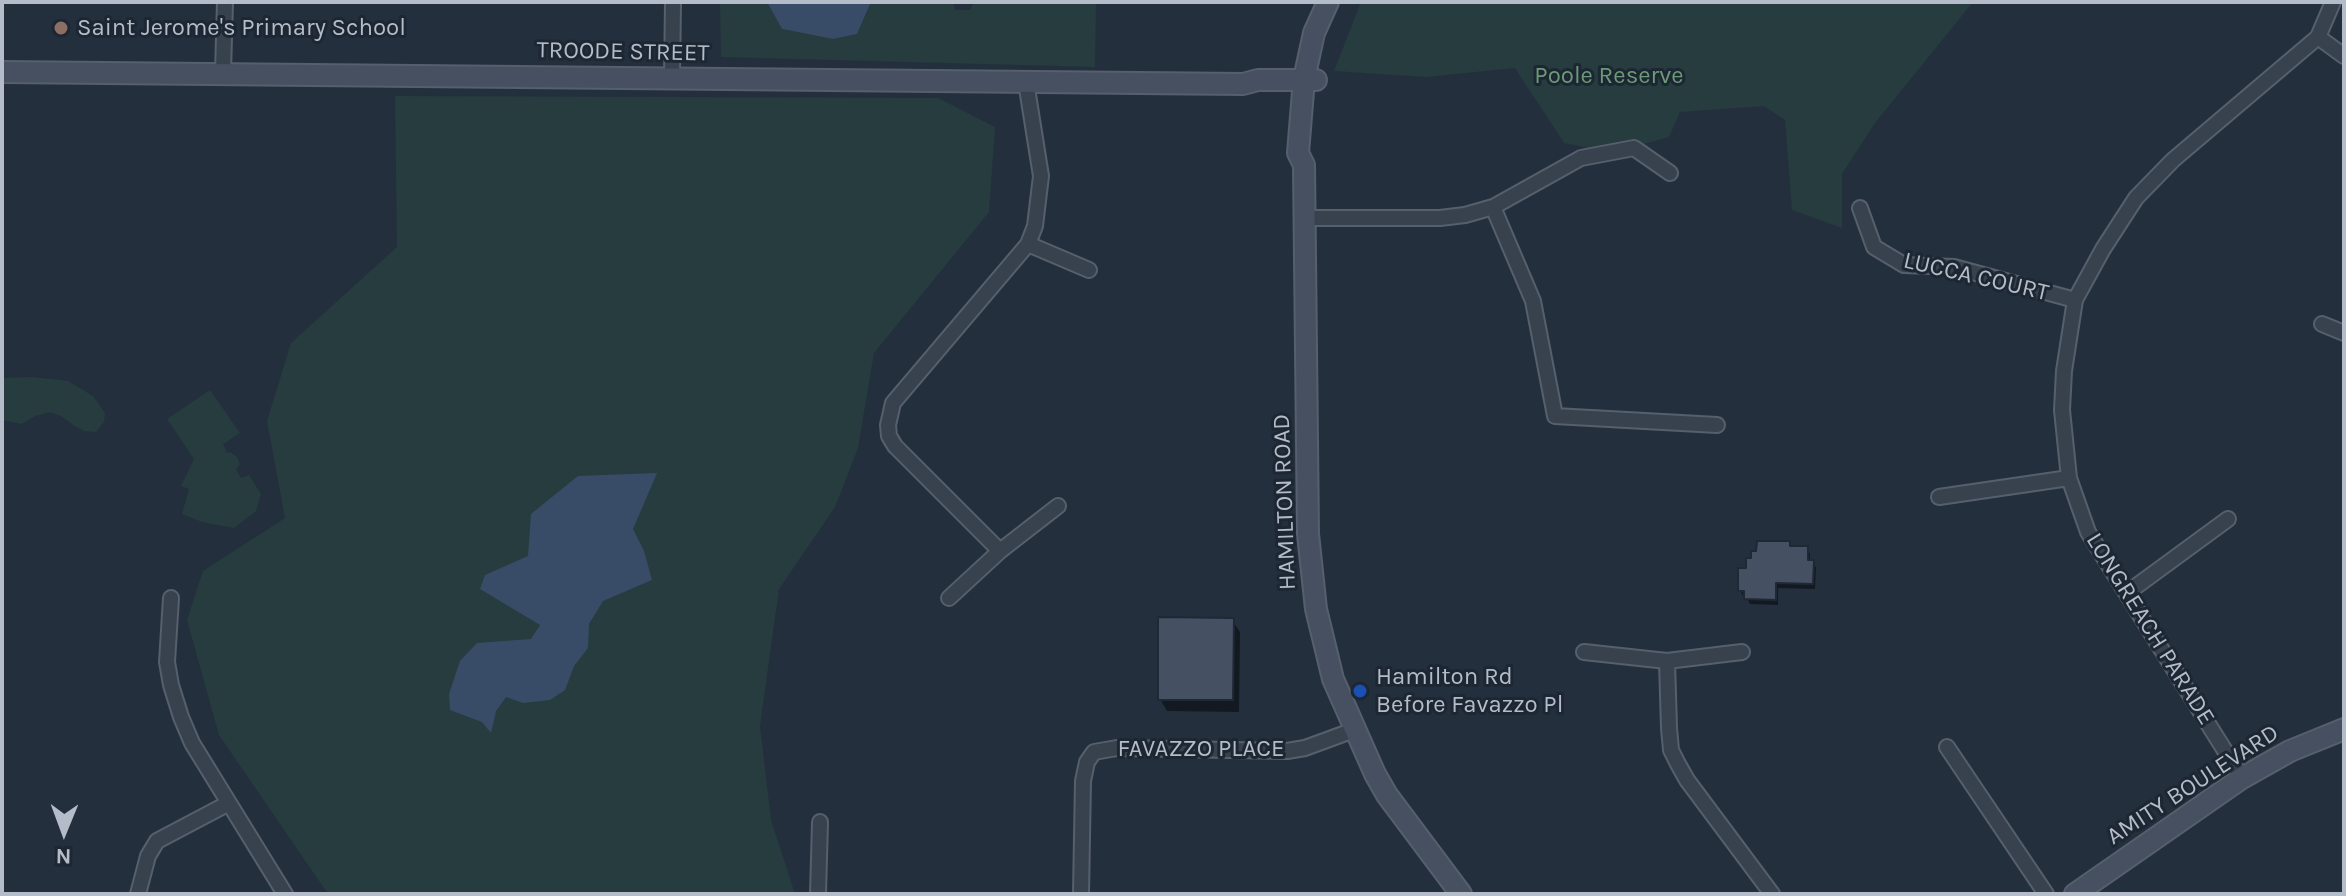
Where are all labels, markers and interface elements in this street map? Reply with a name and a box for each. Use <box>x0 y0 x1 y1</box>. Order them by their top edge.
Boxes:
place label: Saint Jerome's Primary School <box>77 14 406 42</box>
marker: Saint Jerome's Primary School <box>52 19 70 37</box>
street label: TROODE STREET <box>536 36 710 68</box>
park label: Poole Reserve <box>1534 62 1684 90</box>
street label: LUCCA COURT <box>1900 246 2052 308</box>
street label: HAMILTON ROAD <box>1268 413 1302 591</box>
street label: LONGREACH PARADE <box>2079 528 2221 730</box>
place label: Hamilton Rd Before Favazzo Pl <box>1376 663 1563 719</box>
marker: Hamilton Rd Before Favazzo Pl <box>1351 682 1369 700</box>
street label: AMITY BOULEVARD <box>2101 719 2285 851</box>
street label: FAVAZZO PLACE <box>1118 735 1284 763</box>
north arrow <box>24 792 104 872</box>
text: N <box>55 843 72 869</box>

